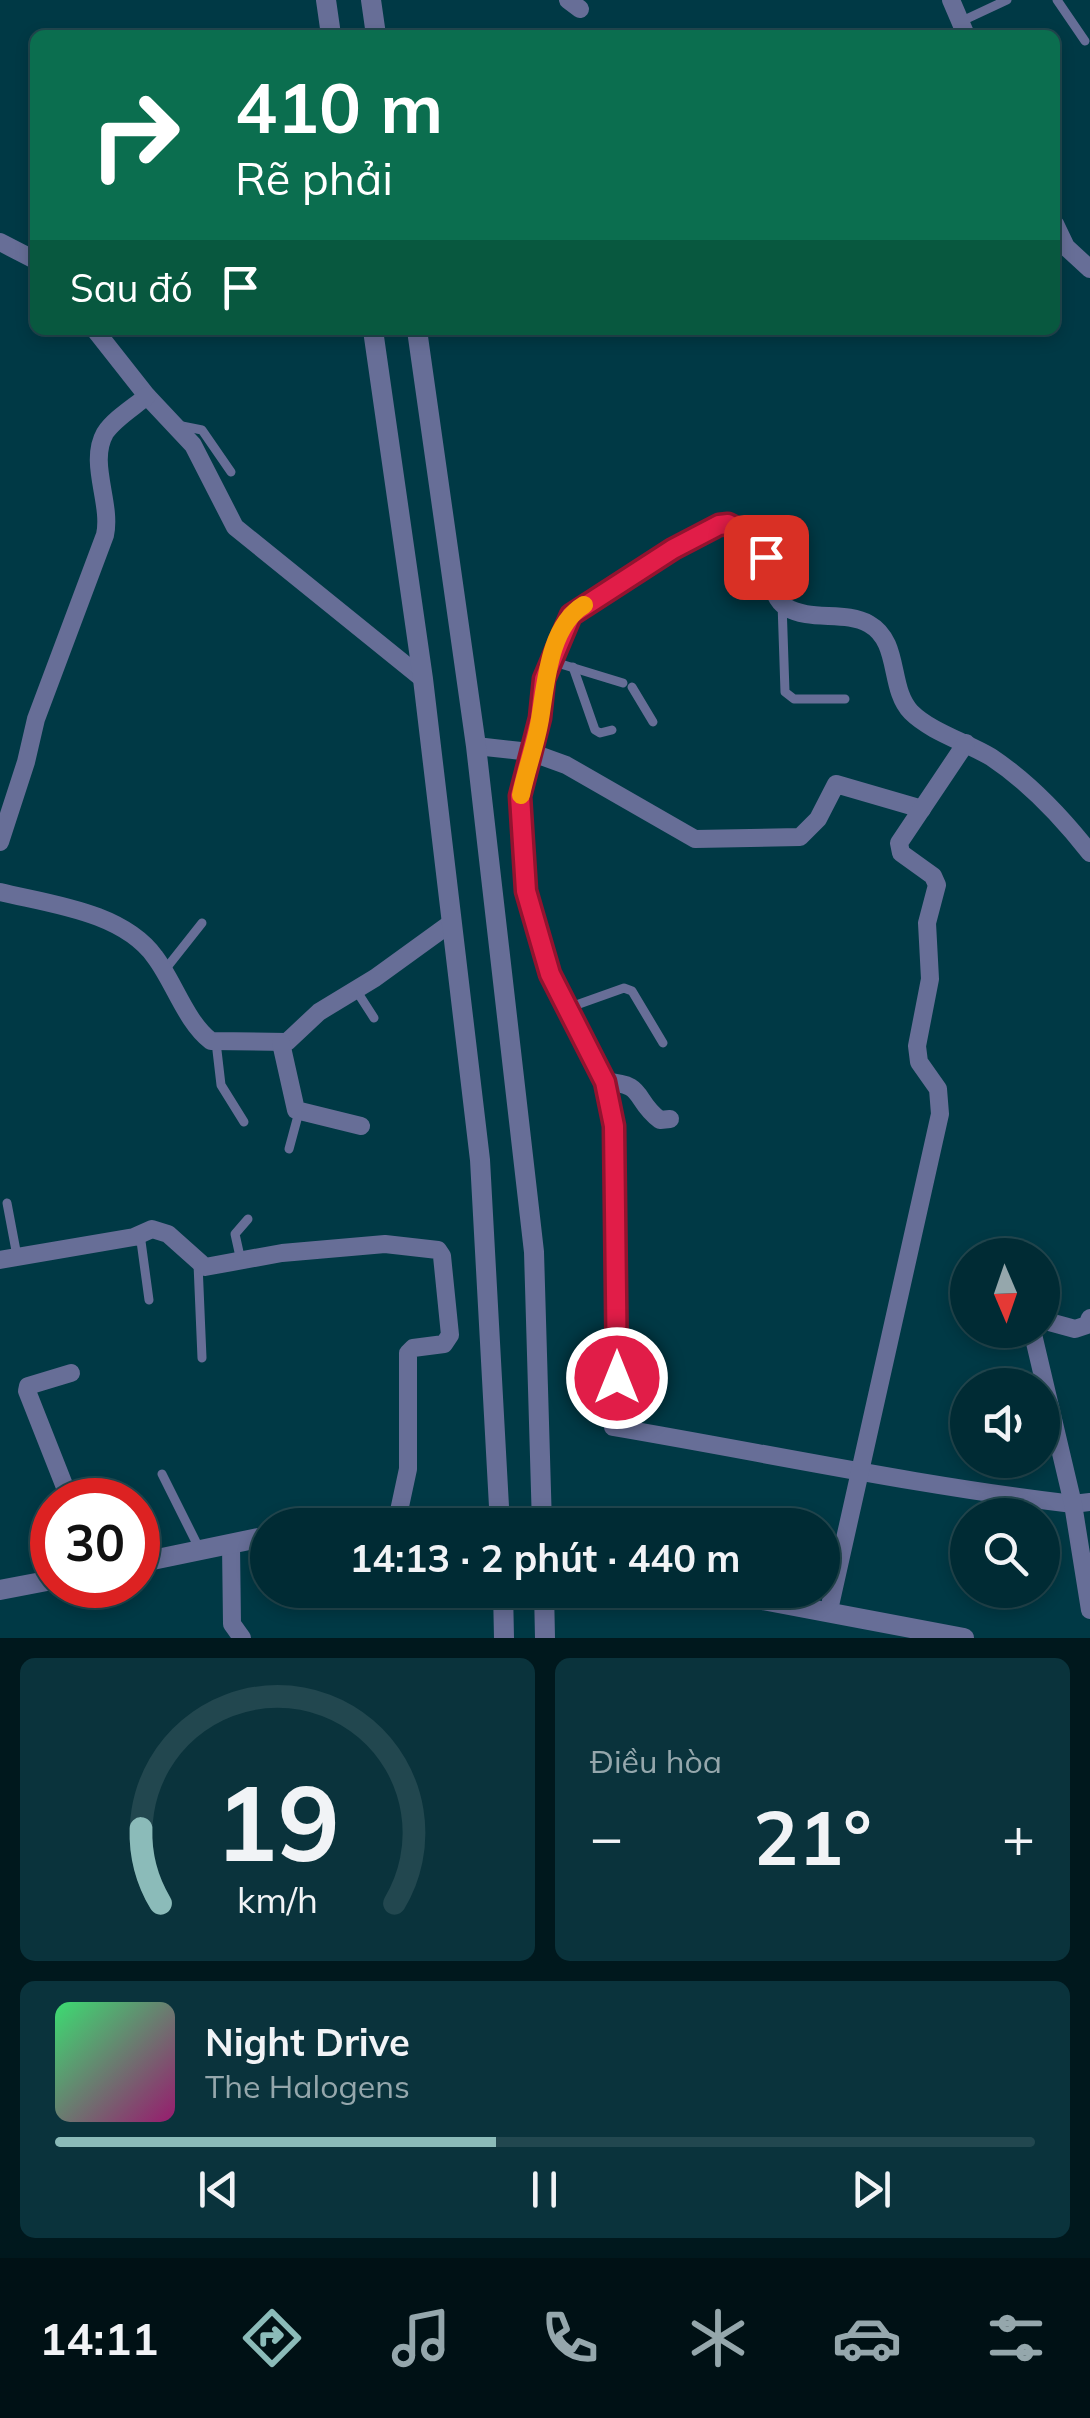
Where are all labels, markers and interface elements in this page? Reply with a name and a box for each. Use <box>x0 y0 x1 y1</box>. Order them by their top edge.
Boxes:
text: 410 m <box>235 63 443 151</box>
icon: right <box>70 70 200 200</box>
text: Rẽ phải <box>235 150 393 206</box>
icon: arrive <box>213 260 268 315</box>
text: Sau đó <box>70 264 193 312</box>
pin <box>724 515 809 600</box>
icon: arrive <box>739 530 794 585</box>
north arrow <box>950 1238 1060 1348</box>
map controls <box>950 1238 1060 1608</box>
position arrow <box>565 1326 669 1430</box>
button: sound <box>950 1368 1060 1478</box>
speed limit sign: 30 <box>30 1478 160 1608</box>
button: search <box>950 1498 1060 1608</box>
text: 14:13 · 2 phút · 440 m <box>349 1534 741 1582</box>
text: Điều hòa <box>590 1741 722 1781</box>
text: 19 <box>215 1756 340 1887</box>
text: 21° <box>753 1790 872 1884</box>
text: − <box>590 1802 623 1871</box>
text: + <box>1002 1802 1035 1871</box>
text: km/h <box>237 1877 318 1922</box>
text: Night Drive <box>205 2018 410 2066</box>
text: The Halogens <box>205 2066 410 2106</box>
icon: previous <box>191 2162 246 2217</box>
icon: pause <box>517 2162 572 2217</box>
icon: next <box>844 2162 899 2217</box>
icon: directions <box>237 2303 307 2373</box>
icon: music <box>386 2303 456 2373</box>
icon: phone <box>535 2303 605 2373</box>
icon: climate <box>683 2303 753 2373</box>
icon: car <box>832 2303 902 2373</box>
icon: filters <box>981 2303 1051 2373</box>
text: 14:11 <box>39 2310 159 2366</box>

